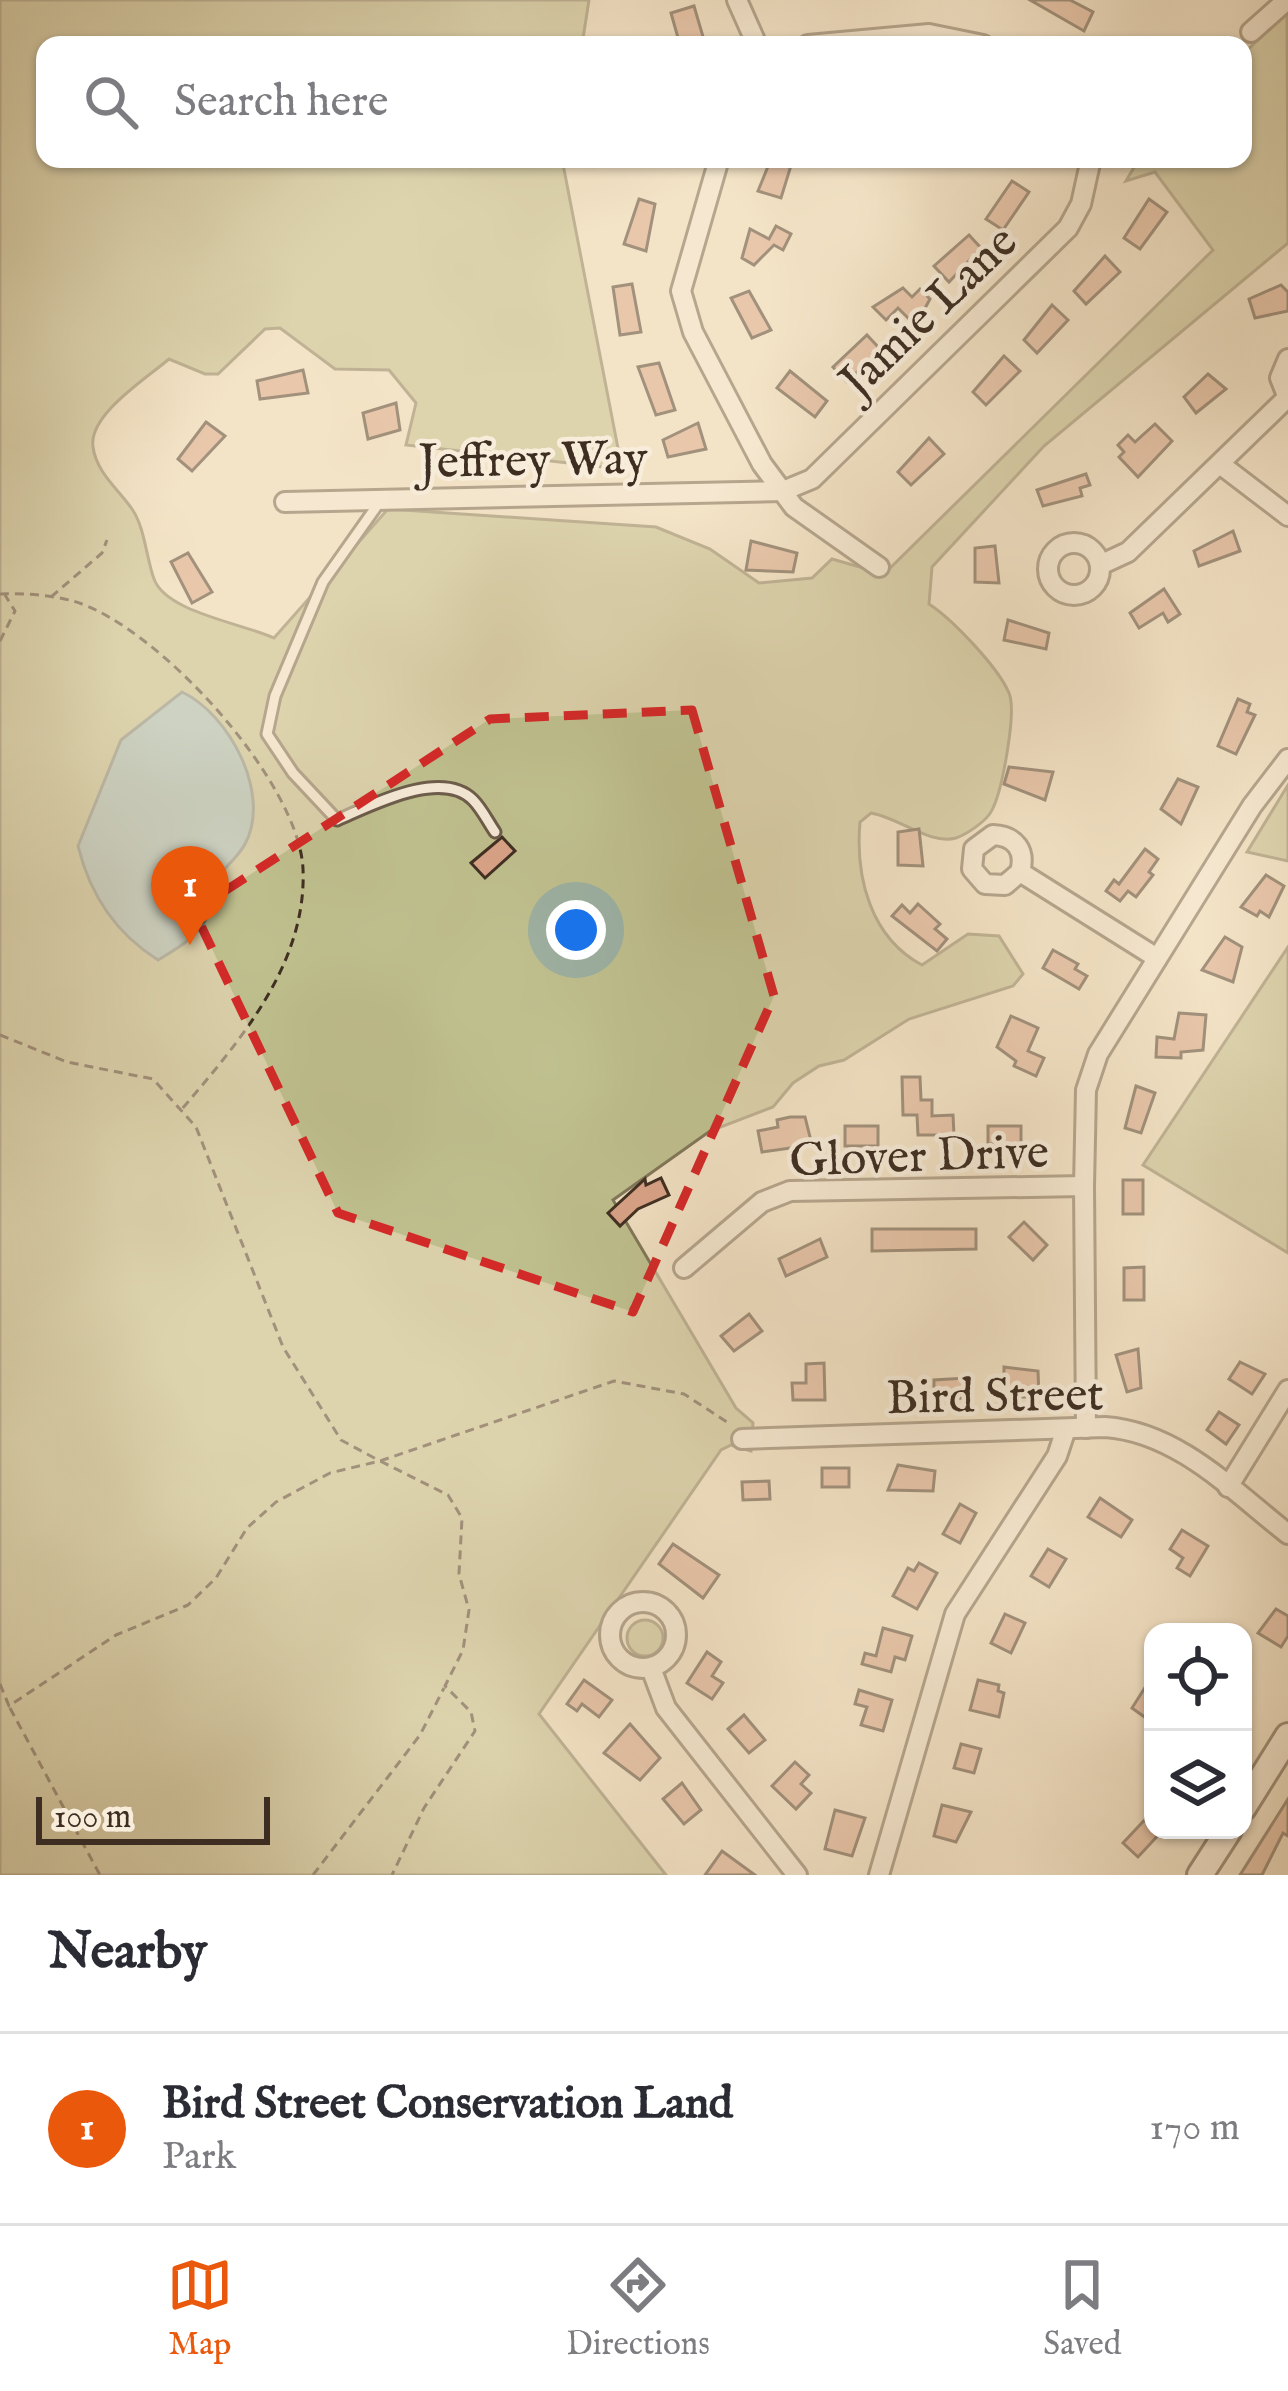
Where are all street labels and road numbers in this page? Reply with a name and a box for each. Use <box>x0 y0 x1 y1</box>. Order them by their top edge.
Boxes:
street label: Jamie Lane <box>825 214 1031 416</box>
street label: Jeffrey Way <box>413 430 649 494</box>
street label: Glover Drive <box>788 1123 1050 1193</box>
street label: Bird Street <box>886 1366 1104 1430</box>

